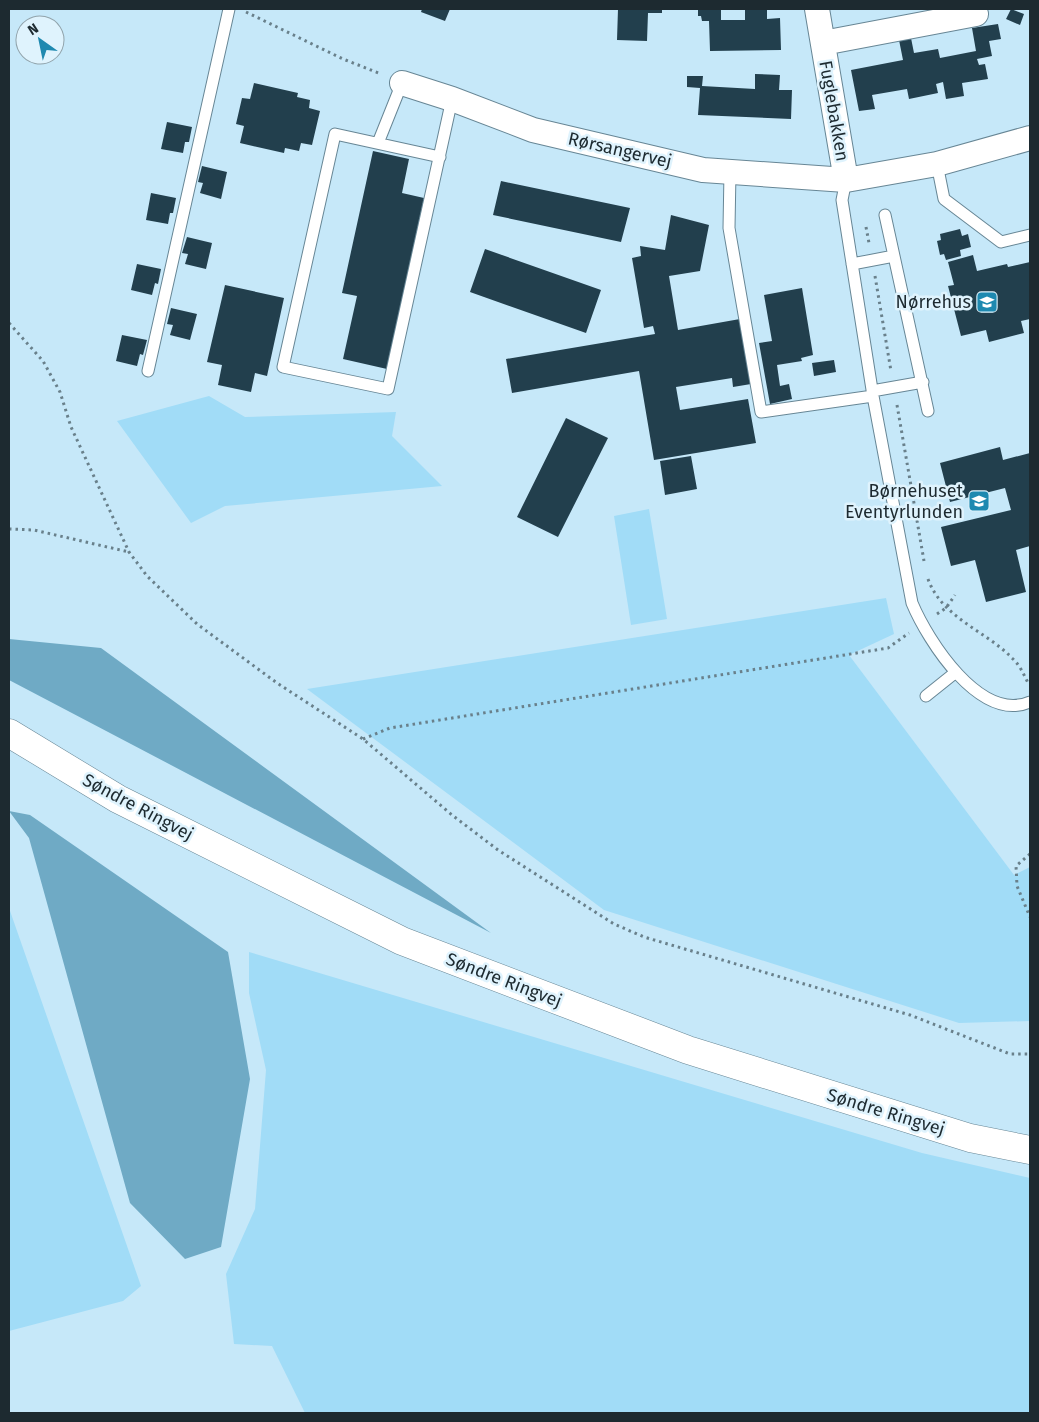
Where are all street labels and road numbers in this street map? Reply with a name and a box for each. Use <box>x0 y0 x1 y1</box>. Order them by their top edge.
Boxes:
street label: Fuglebakken <box>814 59 854 163</box>
street label: Rørsangervej <box>566 127 674 173</box>
street label: Søndre Ringvej <box>79 769 197 845</box>
street label: Søndre Ringvej <box>443 948 565 1012</box>
street label: Søndre Ringvej <box>824 1084 948 1140</box>

